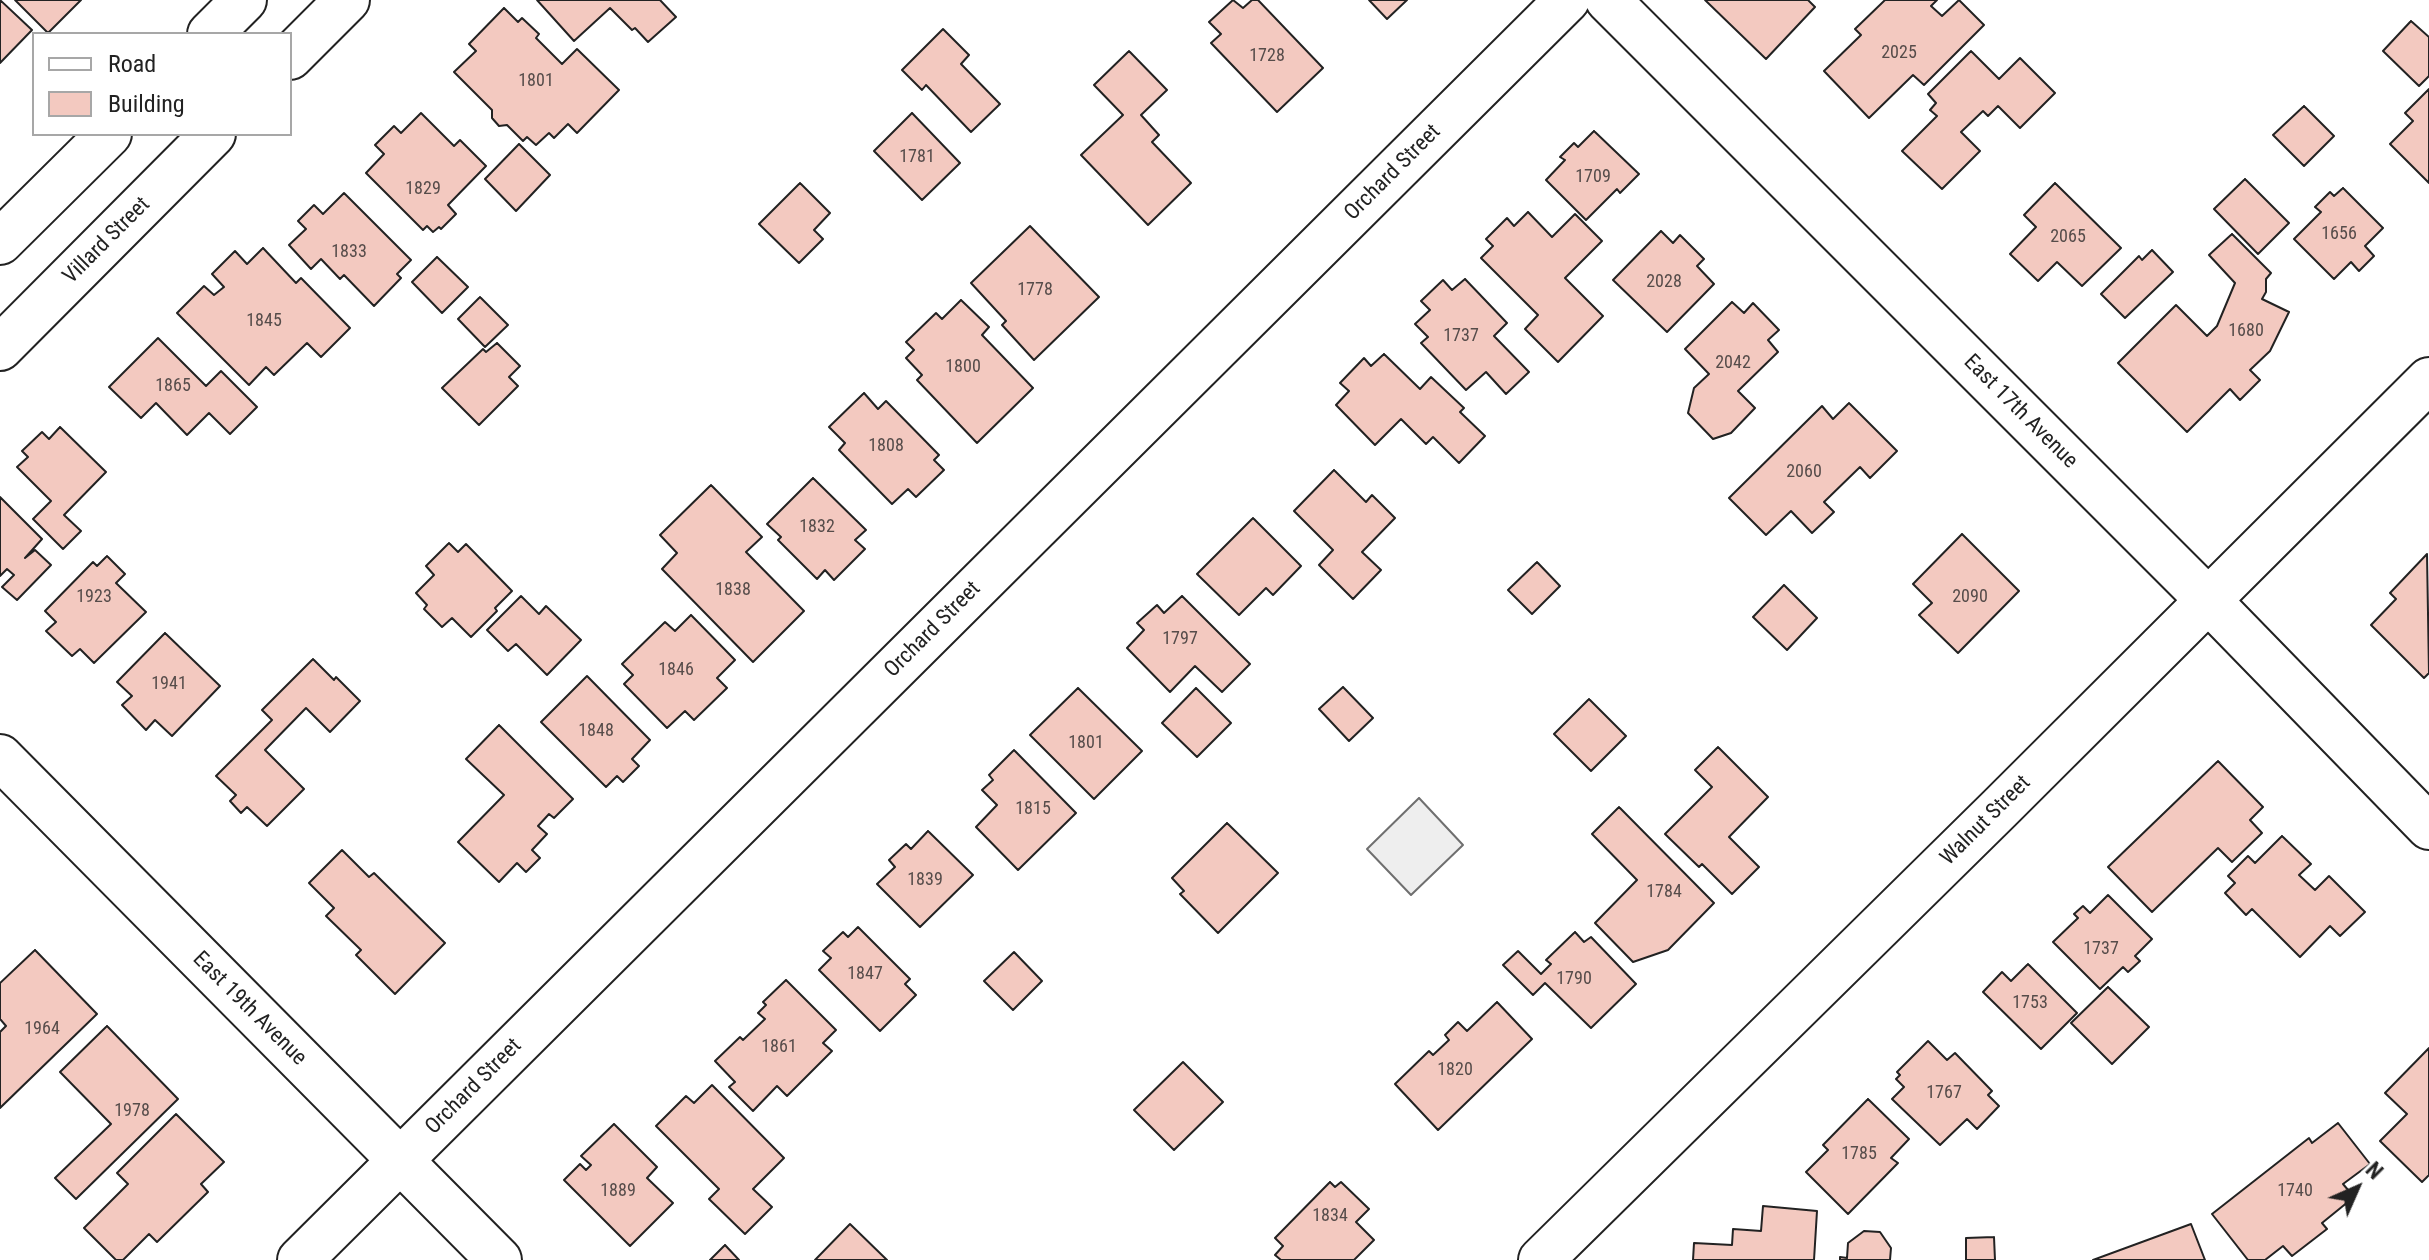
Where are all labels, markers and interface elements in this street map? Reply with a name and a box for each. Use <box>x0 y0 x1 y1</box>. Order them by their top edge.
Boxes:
legend <box>32 32 292 136</box>
house number: 2025 <box>1881 42 1917 64</box>
house number: 1728 <box>1249 45 1285 67</box>
text: Road <box>108 50 156 78</box>
house number: 1801 <box>518 70 554 92</box>
text: Building <box>108 90 185 118</box>
street label: Orchard Street <box>1339 119 1447 227</box>
house number: 1781 <box>899 146 935 168</box>
house number: 1709 <box>1575 166 1611 188</box>
house number: 1829 <box>405 178 441 200</box>
street label: Villard Street <box>58 192 156 290</box>
house number: 1656 <box>2321 223 2357 245</box>
house number: 2065 <box>2050 226 2086 248</box>
house number: 1833 <box>331 241 367 263</box>
house number: 2028 <box>1646 271 1682 293</box>
house number: 1778 <box>1017 279 1053 301</box>
house number: 1845 <box>246 310 282 332</box>
house number: 1680 <box>2228 320 2264 342</box>
house number: 1737 <box>1443 325 1479 347</box>
street label: East 17th Avenue <box>1958 350 2082 474</box>
house number: 2042 <box>1715 352 1751 374</box>
house number: 1800 <box>945 356 981 378</box>
house number: 1865 <box>155 375 191 397</box>
house number: 1808 <box>868 435 904 457</box>
house number: 2060 <box>1786 461 1822 483</box>
house number: 1832 <box>799 516 835 538</box>
street label: Orchard Street <box>879 576 987 684</box>
house number: 1838 <box>715 579 751 601</box>
house number: 1923 <box>76 586 112 608</box>
house number: 2090 <box>1952 586 1988 608</box>
house number: 1797 <box>1162 628 1198 650</box>
house number: 1846 <box>658 659 694 681</box>
house number: 1941 <box>151 673 187 695</box>
house number: 1848 <box>578 720 614 742</box>
house number: 1801 <box>1068 732 1104 754</box>
street label: Walnut Street <box>1936 771 2036 871</box>
house number: 1815 <box>1015 798 1051 820</box>
house number: 1839 <box>907 869 943 891</box>
house number: 1784 <box>1646 881 1682 903</box>
house number: 1737 <box>2083 938 2119 960</box>
street label: East 19th Avenue <box>187 947 311 1071</box>
house number: 1847 <box>847 963 883 985</box>
house number: 1790 <box>1556 968 1592 990</box>
house number: 1753 <box>2012 992 2048 1014</box>
house number: 1964 <box>24 1018 60 1040</box>
street label: Orchard Street <box>420 1033 528 1141</box>
house number: 1861 <box>761 1036 797 1058</box>
house number: 1820 <box>1437 1059 1473 1081</box>
house number: 1767 <box>1926 1082 1962 1104</box>
house number: 1978 <box>114 1100 150 1122</box>
house number: 1785 <box>1841 1143 1877 1165</box>
north arrow <box>2317 1148 2397 1228</box>
text: N <box>2361 1157 2388 1184</box>
house number: 1889 <box>600 1180 636 1202</box>
house number: 1740 <box>2277 1180 2313 1202</box>
house number: 1834 <box>1312 1205 1348 1227</box>

